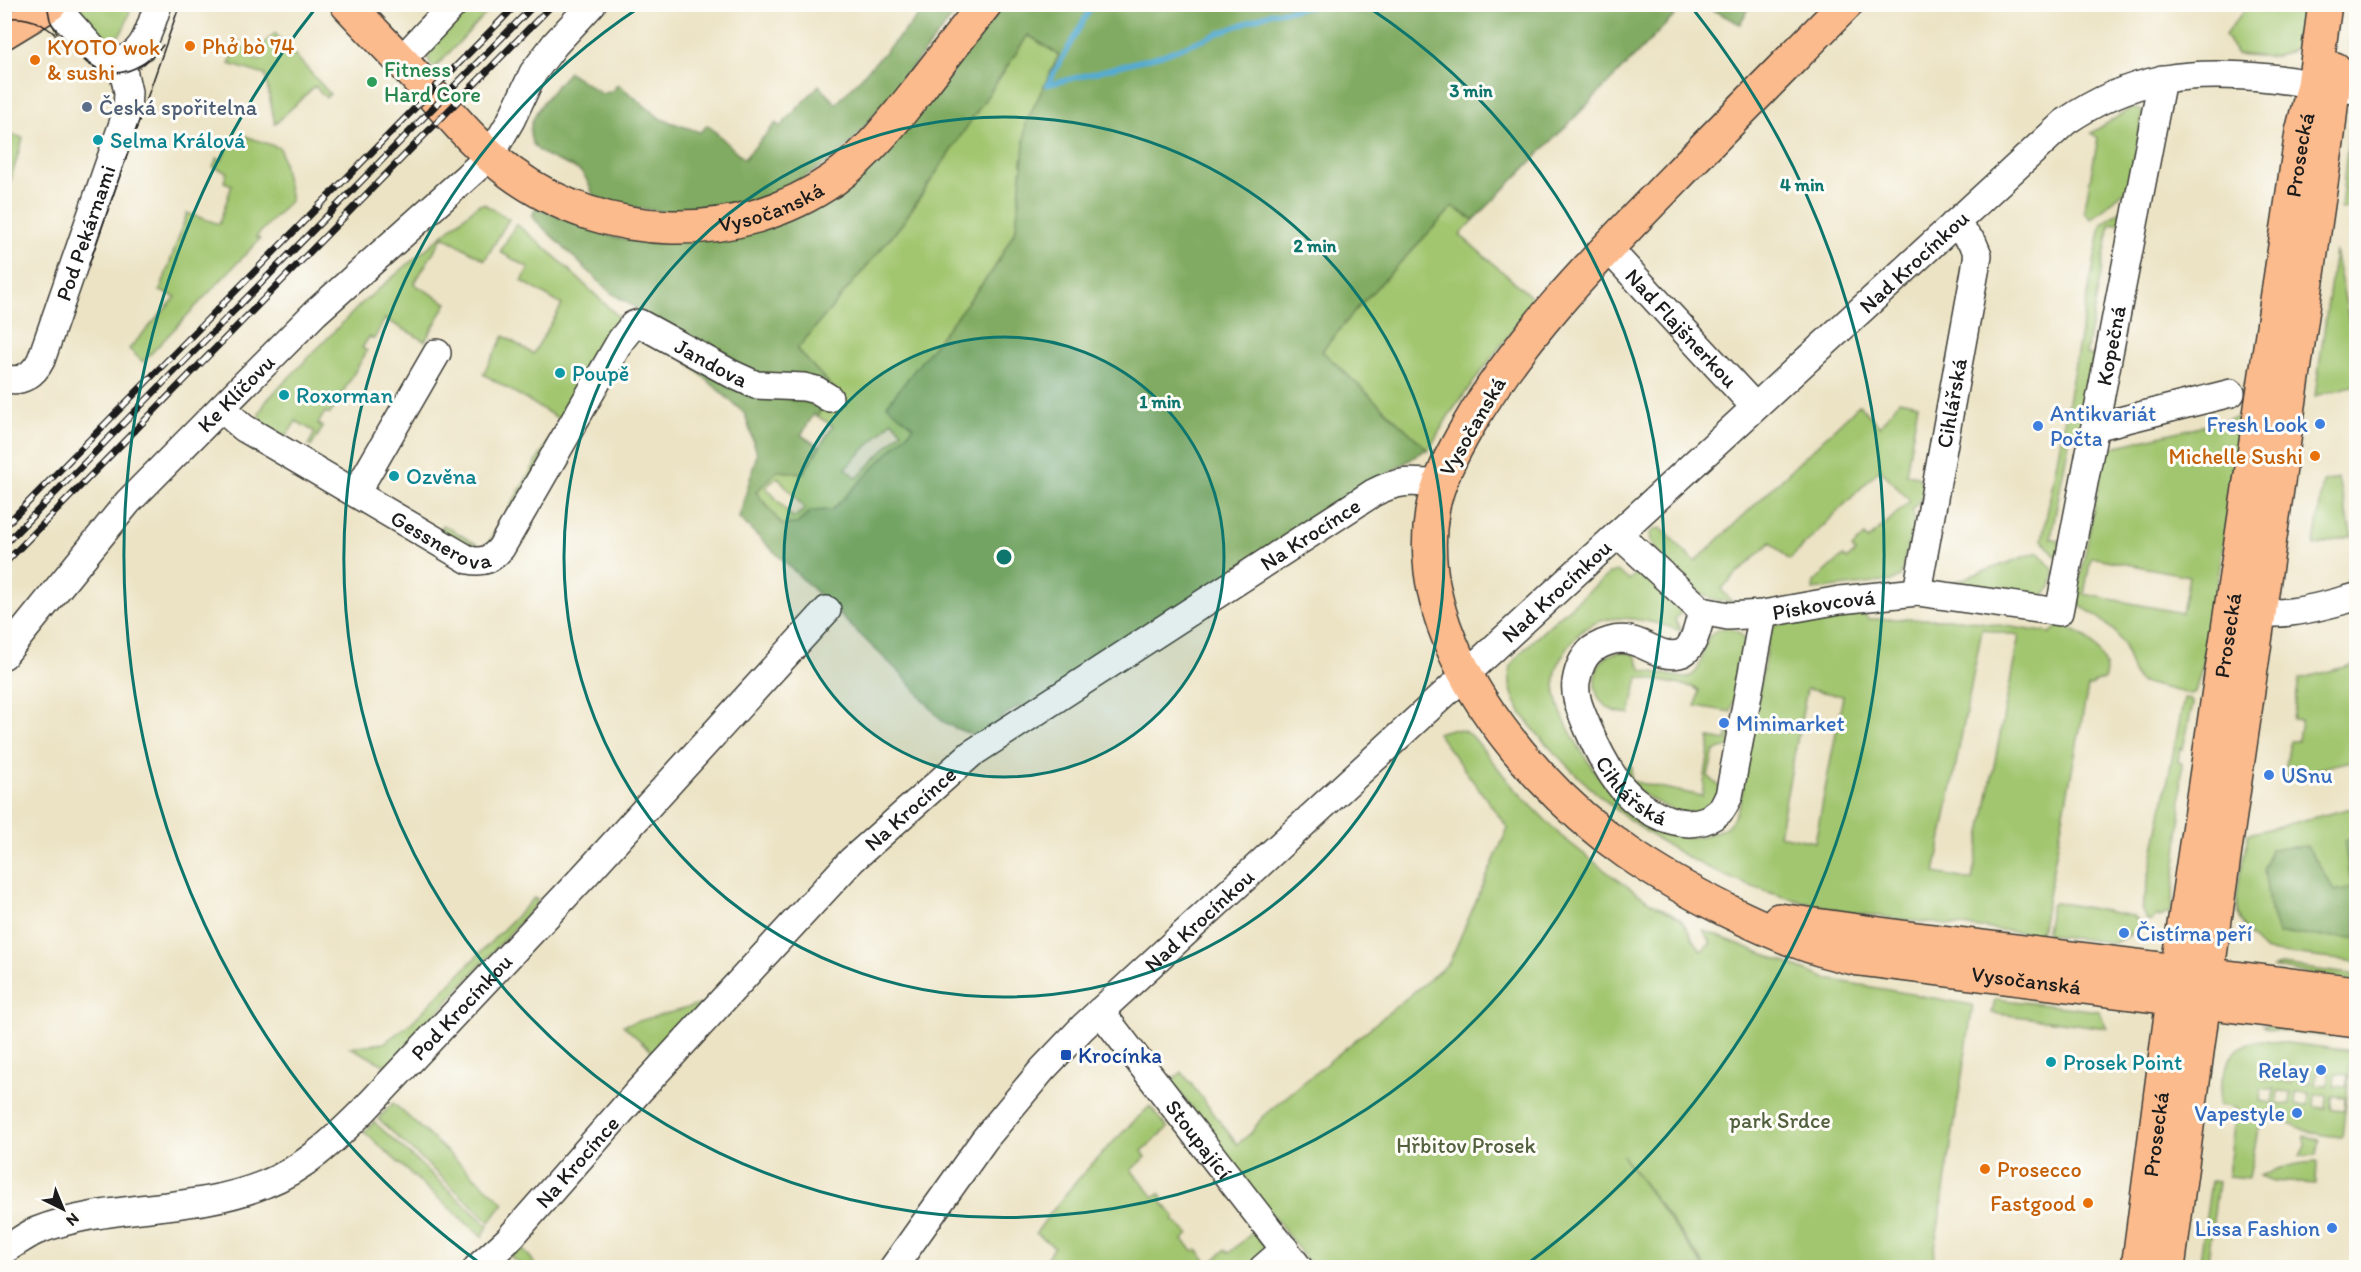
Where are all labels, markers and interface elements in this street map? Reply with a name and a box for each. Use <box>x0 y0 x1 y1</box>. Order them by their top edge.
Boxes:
place label: Phở bò 74 <box>202 33 294 60</box>
place label: KYOTO wok & sushi <box>47 34 160 86</box>
marker: Phở bò 74 <box>183 39 197 53</box>
marker: KYOTO wok & sushi <box>28 53 42 67</box>
place label: Fitness Hard Core <box>384 56 481 108</box>
marker: Fitness Hard Core <box>365 75 379 89</box>
text: 3 min <box>1449 80 1493 102</box>
place label: Česká spořitelna <box>99 94 258 121</box>
marker: Česká spořitelna <box>80 100 94 114</box>
street label: Prosecká <box>2279 109 2321 199</box>
place label: Selma Králová <box>110 127 246 154</box>
marker: Selma Králová <box>91 133 105 147</box>
street label: Pod Pekárnami <box>50 162 122 304</box>
text: 4 min <box>1780 174 1825 196</box>
street label: Vysočanská <box>716 176 829 238</box>
street label: Nad Krocínkou <box>1853 205 1975 319</box>
text: 2 min <box>1294 235 1337 257</box>
street label: Nad Flajšnerkou <box>1619 263 1743 393</box>
street label: Kopečná <box>2090 303 2132 388</box>
street label: Jandova <box>670 332 752 394</box>
street label: Ke Klíčovu <box>192 349 280 438</box>
street label: Cihlářská <box>1930 356 1973 450</box>
place label: Poupě <box>572 360 629 387</box>
marker: Poupě <box>553 366 567 380</box>
street label: Vysočanská <box>1433 371 1512 481</box>
place label: Roxorman <box>296 382 394 409</box>
marker: Roxorman <box>277 388 291 402</box>
text: 1 min <box>1139 391 1181 413</box>
place label: Antikvariát Počta <box>2050 400 2156 452</box>
place label: Fresh Look <box>2206 411 2309 438</box>
marker: Fresh Look <box>2313 417 2327 431</box>
marker: Antikvariát Počta <box>2031 419 2045 433</box>
place label: Michelle Sushi <box>2168 443 2303 470</box>
marker: Michelle Sushi <box>2308 449 2322 463</box>
place label: Ozvěna <box>406 463 477 490</box>
marker: Ozvěna <box>387 469 401 483</box>
street label: Na Krocínce <box>1255 492 1366 577</box>
street label: Gessnerova <box>386 504 495 575</box>
street label: Nad Krocínkou <box>1496 534 1617 648</box>
centre of rings <box>994 547 1014 567</box>
street label: Pískovcová <box>1770 583 1877 626</box>
street label: Prosecká <box>2208 590 2247 680</box>
place label: Minimarket <box>1736 710 1845 737</box>
marker: Minimarket <box>1717 716 1731 730</box>
street label: Cihlářská <box>1590 751 1672 832</box>
street label: Na Krocínce <box>859 761 962 857</box>
place label: USnu <box>2281 762 2333 789</box>
marker: USnu <box>2262 768 2276 782</box>
street label: Nad Krocínkou <box>1139 863 1260 978</box>
place label: Čistírna peří <box>2136 920 2253 947</box>
marker: Čistírna peří <box>2117 926 2131 940</box>
street label: Pod Krocínkou <box>405 948 518 1066</box>
street label: Vysočanská <box>1970 960 2083 1001</box>
place label: Krocínka <box>1078 1042 1162 1069</box>
marker: Krocínka <box>1059 1048 1073 1062</box>
place label: Prosek Point <box>2063 1049 2182 1076</box>
marker: Prosek Point <box>2044 1055 2058 1069</box>
place label: Relay <box>2258 1057 2310 1084</box>
marker: Relay <box>2314 1063 2328 1077</box>
street label: Prosecká <box>2137 1089 2175 1179</box>
street label: Stoupající <box>1160 1094 1238 1185</box>
place label: Vapestyle <box>2194 1100 2285 1127</box>
marker: Vapestyle <box>2290 1106 2304 1120</box>
park label: park Srdce <box>1729 1107 1831 1134</box>
street label: Na Krocínce <box>529 1110 625 1214</box>
park label: Hřbitov Prosek <box>1396 1132 1536 1159</box>
place label: Prosecco <box>1997 1156 2082 1183</box>
marker: Prosecco <box>1978 1162 1992 1176</box>
north arrow <box>33 1179 93 1239</box>
place label: Fastgood <box>1990 1190 2076 1217</box>
marker: Fastgood <box>2081 1196 2095 1210</box>
text: N <box>62 1209 83 1230</box>
place label: Lissa Fashion <box>2195 1215 2320 1242</box>
marker: Lissa Fashion <box>2325 1221 2339 1235</box>

